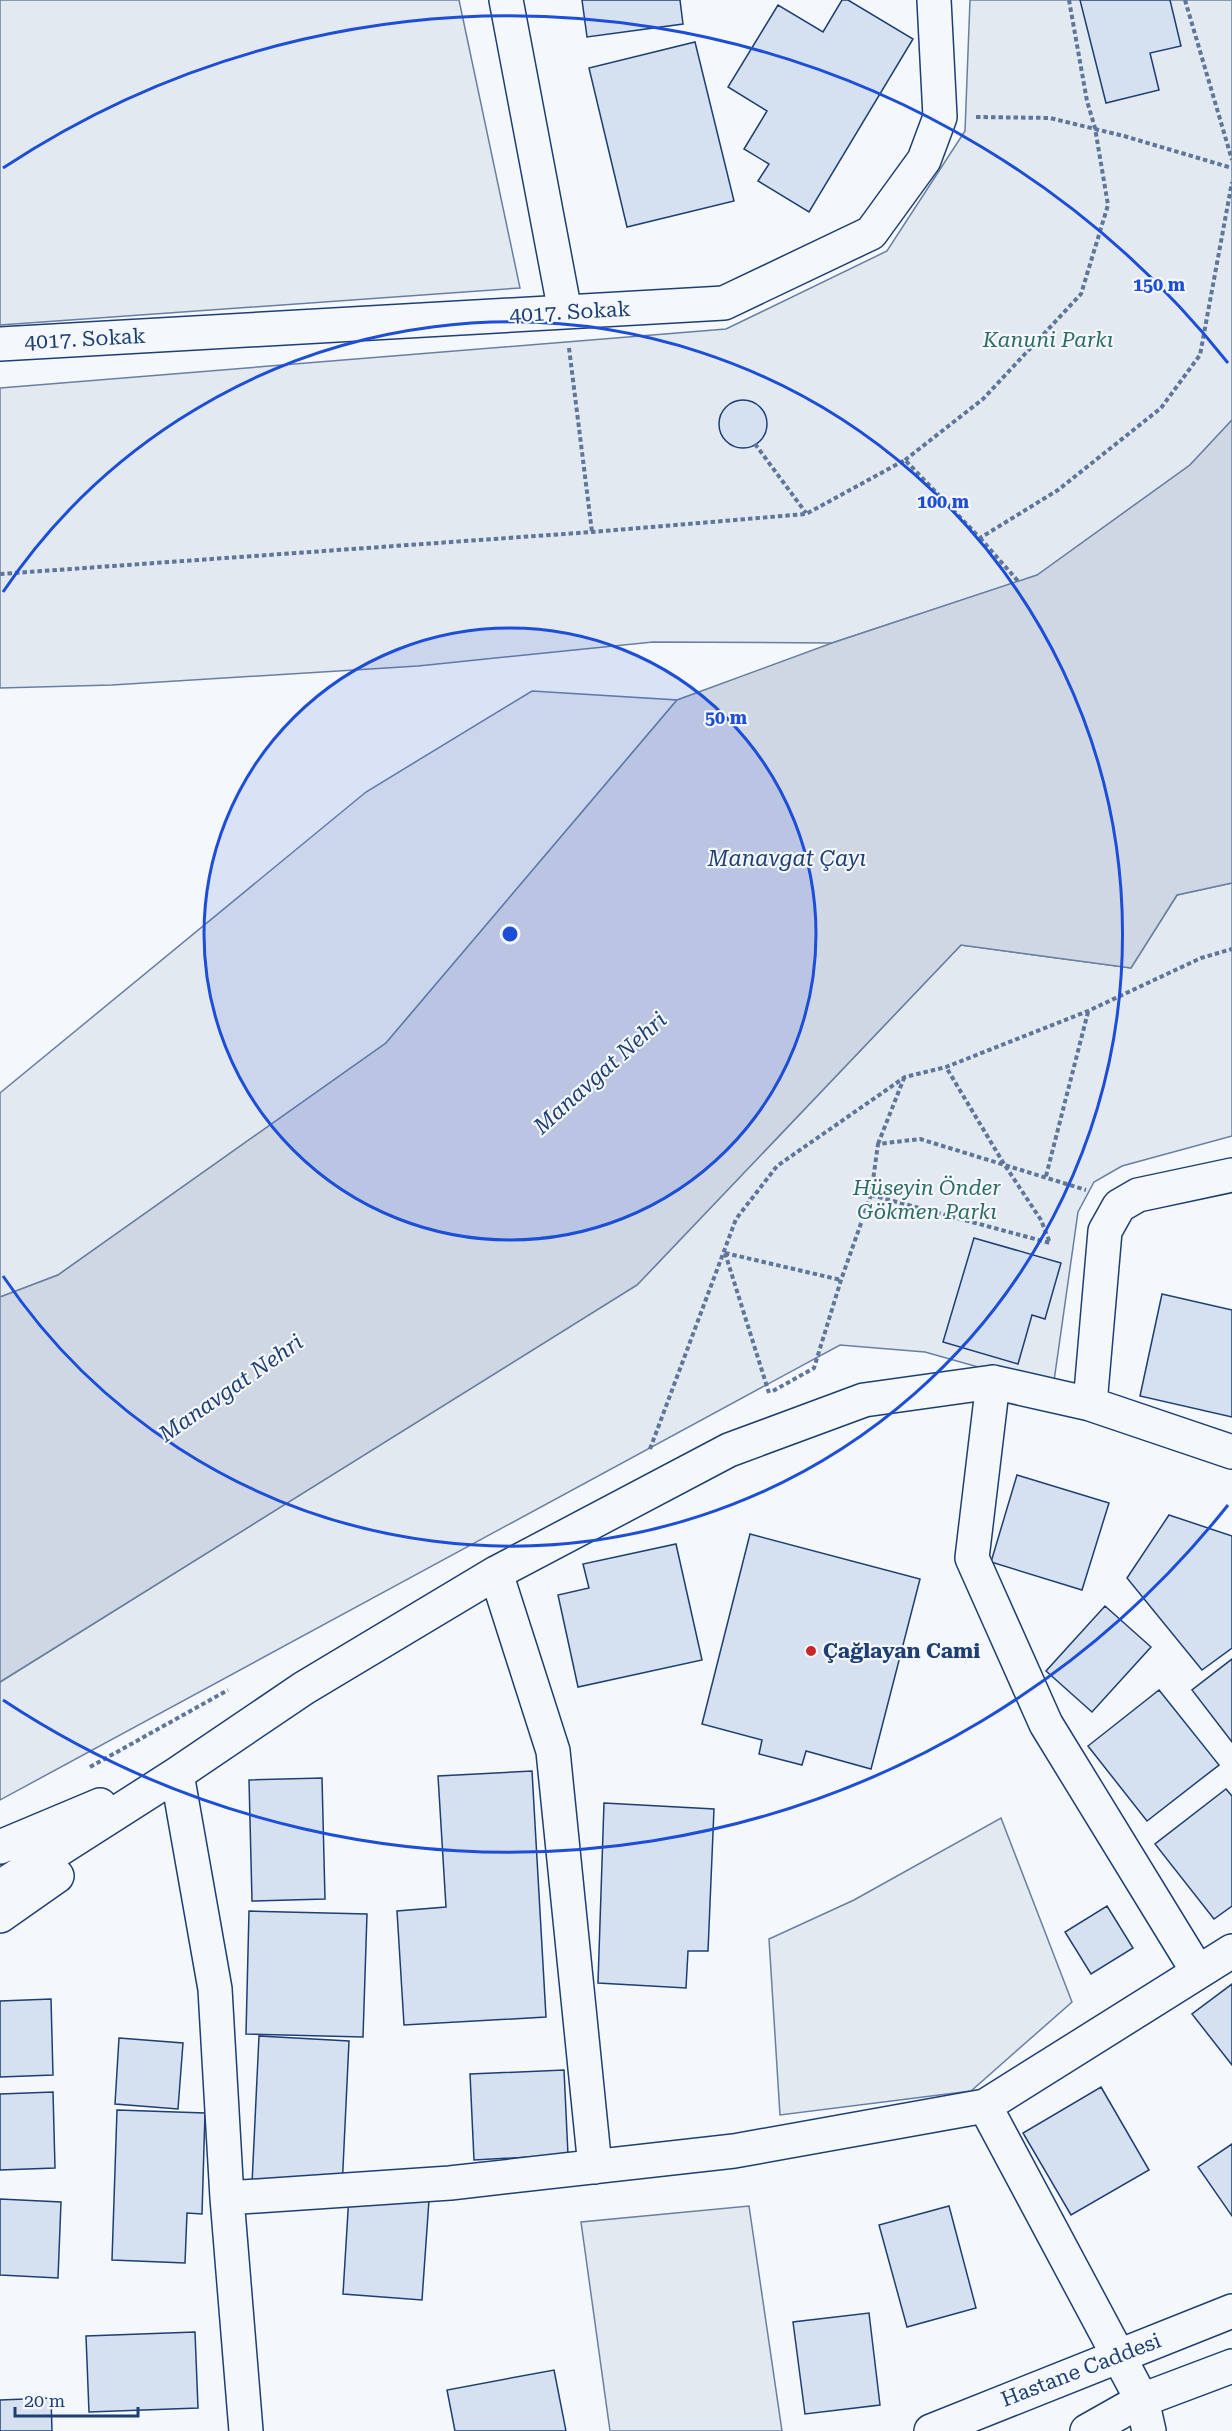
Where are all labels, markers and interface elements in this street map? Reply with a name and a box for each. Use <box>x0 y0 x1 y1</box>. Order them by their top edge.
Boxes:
text: 150 m <box>1133 274 1186 295</box>
street label: 4017. Sokak <box>509 297 631 327</box>
street label: 4017. Sokak <box>24 324 146 354</box>
park label: Kanuni Parkı <box>982 328 1113 352</box>
text: 100 m <box>917 491 970 512</box>
text: 50 m <box>705 707 748 728</box>
water label: Manavgat Çayı <box>707 846 866 871</box>
centre of rings <box>500 924 520 944</box>
water label: Manavgat Nehri <box>528 1007 671 1140</box>
park label: Hüseyin Önder Gökmen Parkı <box>852 1175 1001 1224</box>
water label: Manavgat Nehri <box>154 1329 308 1447</box>
place label: Çağlayan Cami <box>823 1639 980 1663</box>
marker: Çağlayan Cami <box>804 1644 818 1658</box>
street label: Hastane Caddesi <box>998 2328 1165 2412</box>
scale bar <box>15 2380 138 2418</box>
text: 20 m <box>24 2390 65 2411</box>

